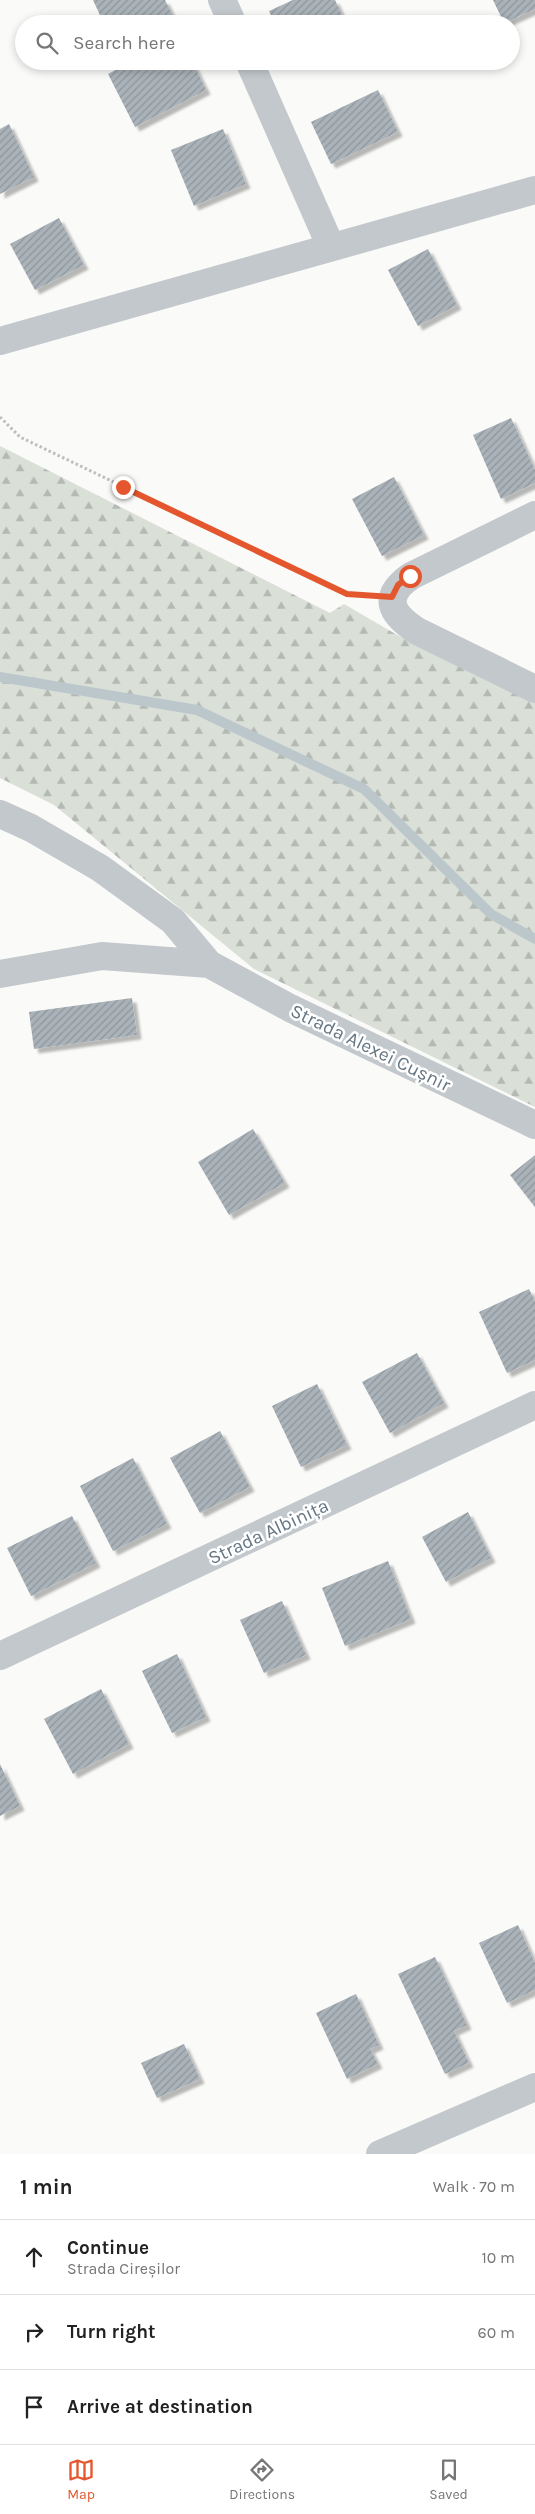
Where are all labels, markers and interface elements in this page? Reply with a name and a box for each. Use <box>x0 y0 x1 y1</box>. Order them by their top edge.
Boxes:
search box <box>15 15 520 70</box>
icon: search <box>33 29 61 57</box>
text: Search here <box>73 32 175 54</box>
route end <box>112 476 135 499</box>
route start <box>399 565 422 588</box>
street label: Strada Alexei Cușnir <box>287 1000 454 1096</box>
street label: Strada Albinița <box>205 1494 332 1569</box>
text: 1 min <box>20 2175 73 2199</box>
text: Walk · 70 m <box>433 2177 515 2196</box>
text: Continue <box>67 2237 149 2259</box>
icon: ahead <box>20 2243 48 2271</box>
text: 10 m <box>481 2248 515 2267</box>
text: Strada Cireșilor <box>67 2259 180 2278</box>
icon: right <box>20 2318 48 2346</box>
text: Turn right <box>67 2321 156 2343</box>
text: 60 m <box>478 2323 515 2342</box>
icon: arrive <box>20 2393 48 2421</box>
text: Arrive at destination <box>67 2396 253 2418</box>
tab: Map <box>67 2456 95 2503</box>
tab: Directions <box>229 2456 295 2503</box>
tab: Saved <box>429 2456 468 2503</box>

